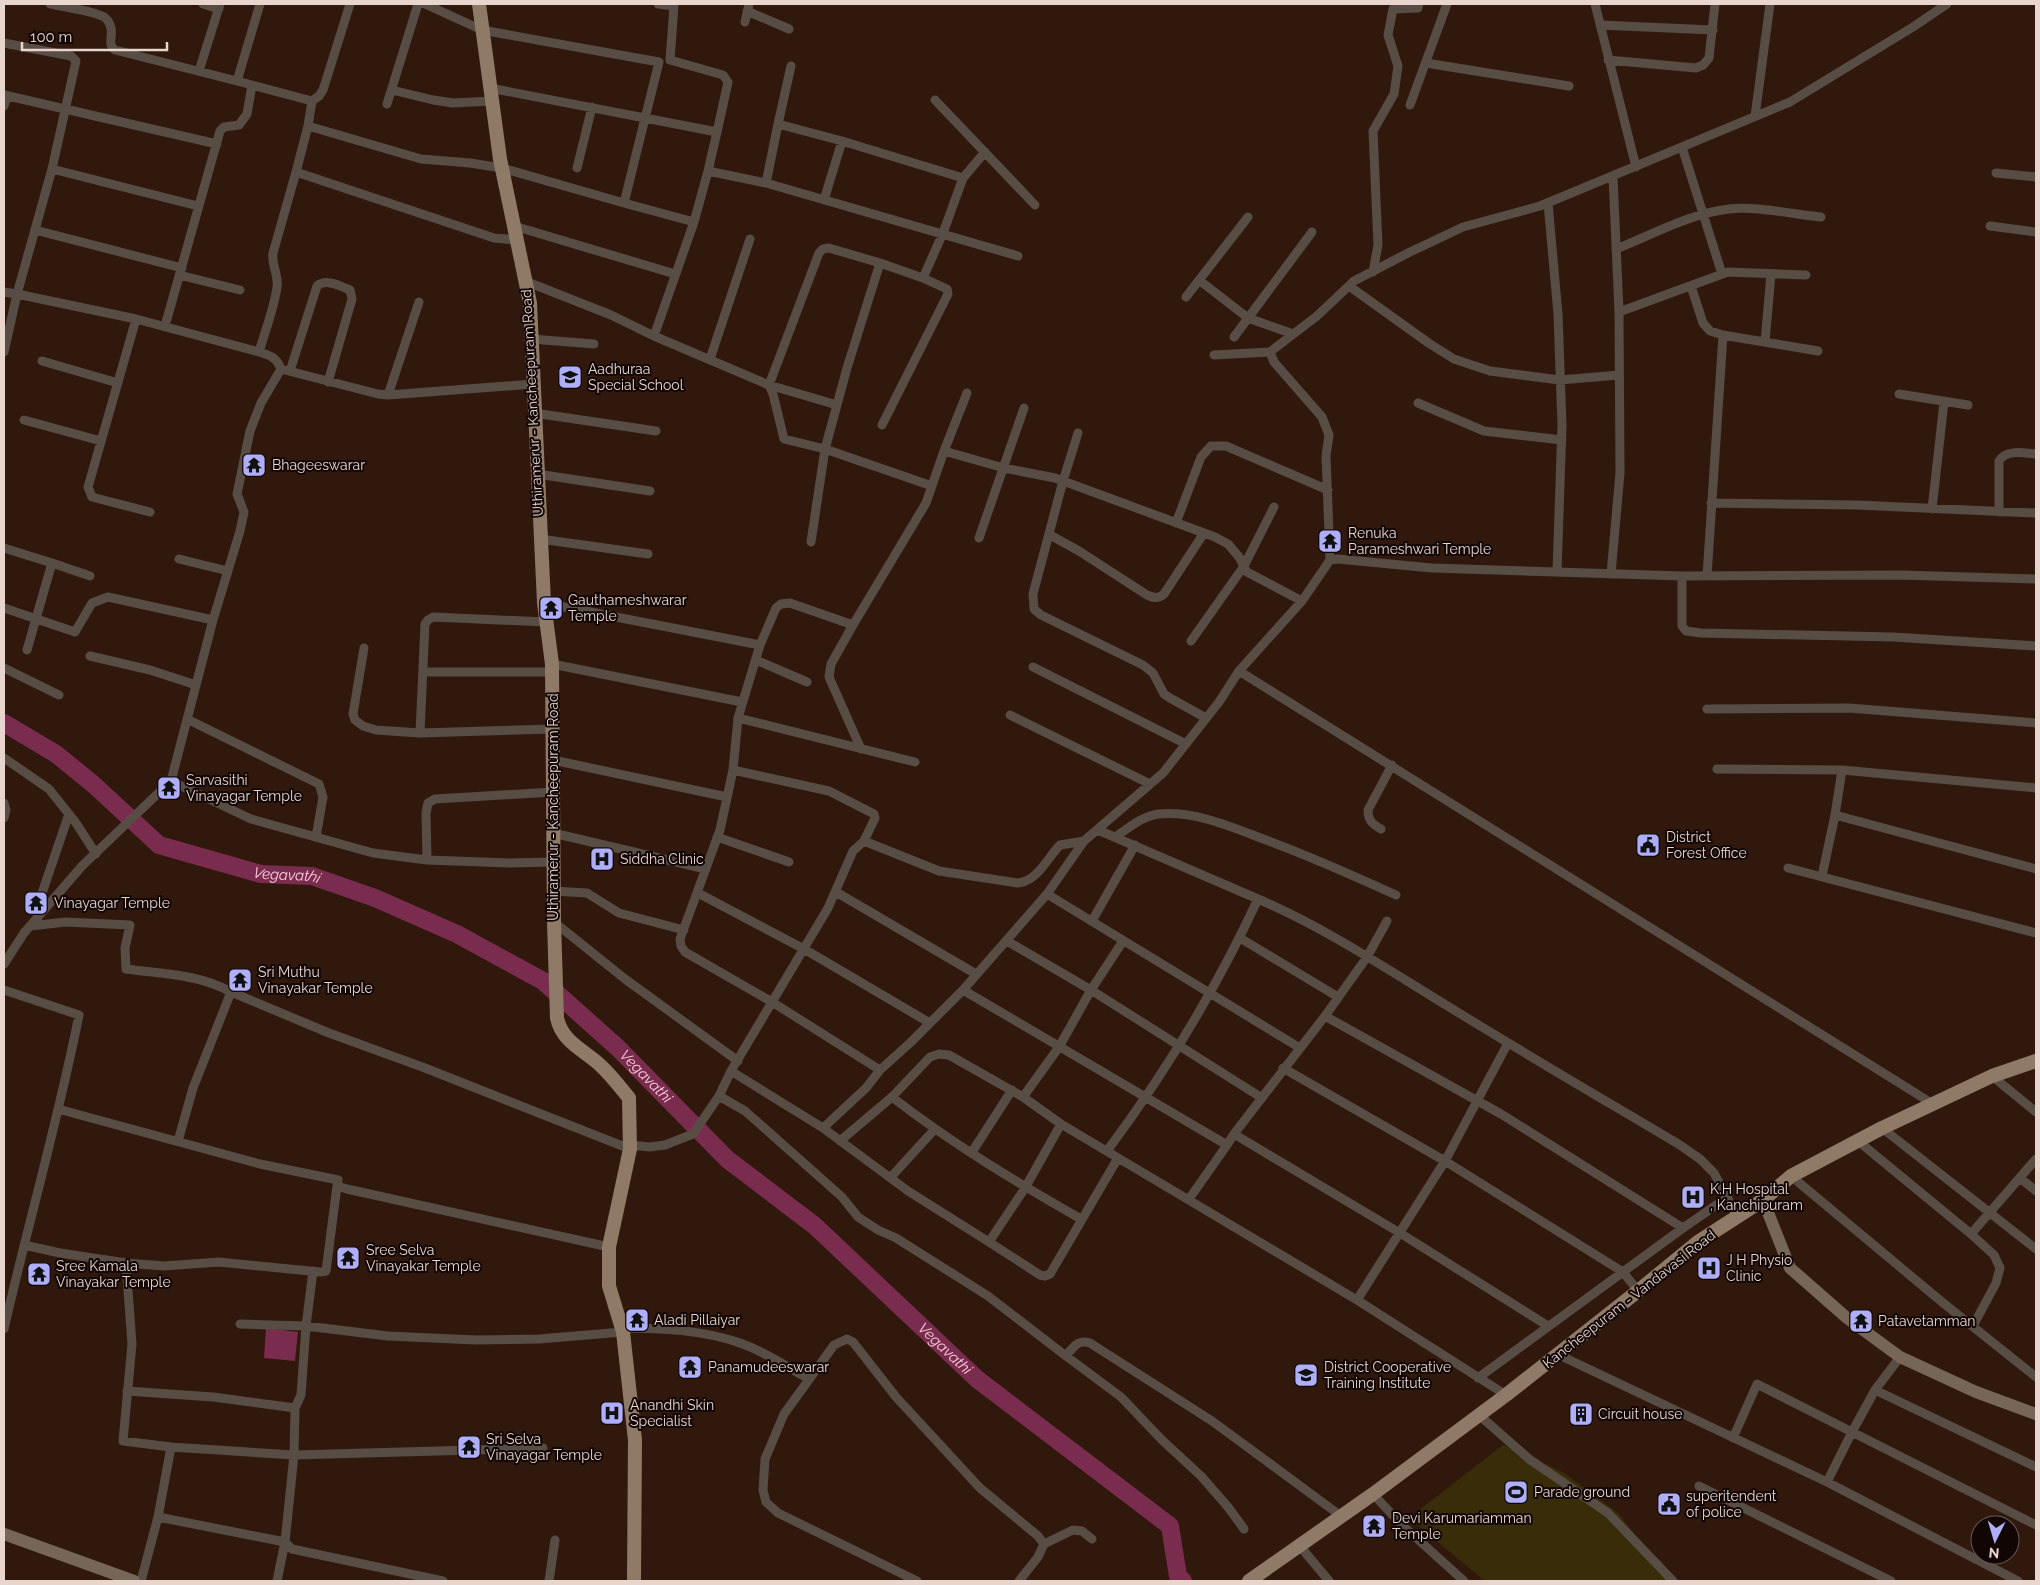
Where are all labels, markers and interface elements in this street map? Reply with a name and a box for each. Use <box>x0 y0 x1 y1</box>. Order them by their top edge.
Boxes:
scale bar <box>22 20 168 52</box>
text: 100 m <box>30 28 72 46</box>
street label: Uthiramerur - Kancheepuram Road <box>518 289 546 517</box>
place label: Aadhuraa Special School <box>588 361 684 393</box>
school or university icon: Aadhuraa Special School <box>557 364 583 390</box>
temple icon: Bhageeswarar <box>241 452 267 478</box>
place label: Bhageeswarar <box>272 457 365 473</box>
place label: Renuka Parameshwari Temple <box>1348 525 1491 557</box>
temple icon: Renuka Parameshwari Temple <box>1317 528 1343 554</box>
place label: Gauthameshwarar Temple <box>568 592 687 624</box>
temple icon: Gauthameshwarar Temple <box>538 595 564 621</box>
street label: Uthiramerur - Kancheepuram Road <box>545 693 561 921</box>
place label: Sarvasithi Vinayagar Temple <box>186 772 302 804</box>
temple icon: Sarvasithi Vinayagar Temple <box>156 775 182 801</box>
place label: District Forest Office <box>1666 829 1747 861</box>
public building icon: District Forest Office <box>1635 832 1661 858</box>
hospital icon: Siddha Clinic <box>589 846 615 872</box>
place label: Siddha Clinic <box>620 851 704 867</box>
water label: Vegavathi <box>251 863 324 888</box>
temple icon: Vinayagar Temple <box>23 890 49 916</box>
place label: Vinayagar Temple <box>54 895 170 911</box>
place label: Sri Muthu Vinayakar Temple <box>258 964 373 996</box>
temple icon: Sri Muthu Vinayakar Temple <box>227 967 253 993</box>
water label: Vegavathi <box>616 1046 677 1107</box>
place label: K.H Hospital , Kanchipuram <box>1710 1181 1803 1213</box>
hospital icon: K.H Hospital , Kanchipuram <box>1680 1184 1706 1210</box>
street label: Kancheepuram - Vandavasi Road <box>1540 1227 1718 1371</box>
place label: Sree Selva Vinayakar Temple <box>366 1242 481 1274</box>
temple icon: Sree Selva Vinayakar Temple <box>335 1245 361 1271</box>
place label: J H Physio Clinic <box>1726 1252 1792 1284</box>
hospital icon: J H Physio Clinic <box>1696 1255 1722 1281</box>
place label: Sree Kamala Vinayakar Temple <box>56 1258 171 1290</box>
temple icon: Sree Kamala Vinayakar Temple <box>26 1261 52 1287</box>
temple icon: Aladi Pillaiyar <box>624 1307 650 1333</box>
temple icon: Patavetamman <box>1848 1308 1874 1334</box>
place label: Aladi Pillaiyar <box>654 1312 740 1328</box>
place label: Patavetamman <box>1878 1313 1976 1329</box>
water label: Vegavathi <box>914 1319 976 1379</box>
temple icon: Panamudeeswarar <box>677 1354 703 1380</box>
place label: Panamudeeswarar <box>708 1359 829 1375</box>
place label: District Cooperative Training Institute <box>1324 1359 1451 1391</box>
school or university icon: District Cooperative Training Institute <box>1293 1362 1319 1388</box>
place label: Anandhi Skin Specialist <box>630 1397 714 1429</box>
hospital icon: Anandhi Skin Specialist <box>599 1400 625 1426</box>
building icon: Circuit house <box>1568 1401 1594 1427</box>
place label: Circuit house <box>1598 1406 1682 1422</box>
place label: Sri Selva Vinayagar Temple <box>486 1431 602 1463</box>
temple icon: Sri Selva Vinayagar Temple <box>456 1434 482 1460</box>
sports icon: Parade ground <box>1503 1479 1529 1505</box>
place label: Parade ground <box>1534 1484 1630 1500</box>
place label: superitendent of police <box>1686 1488 1777 1520</box>
public building icon: superitendent of police <box>1656 1491 1682 1517</box>
place label: Devi Karumariamman Temple <box>1392 1510 1532 1542</box>
temple icon: Devi Karumariamman Temple <box>1361 1513 1387 1539</box>
north arrow <box>1970 1515 2020 1565</box>
text: N <box>1988 1545 2000 1561</box>

